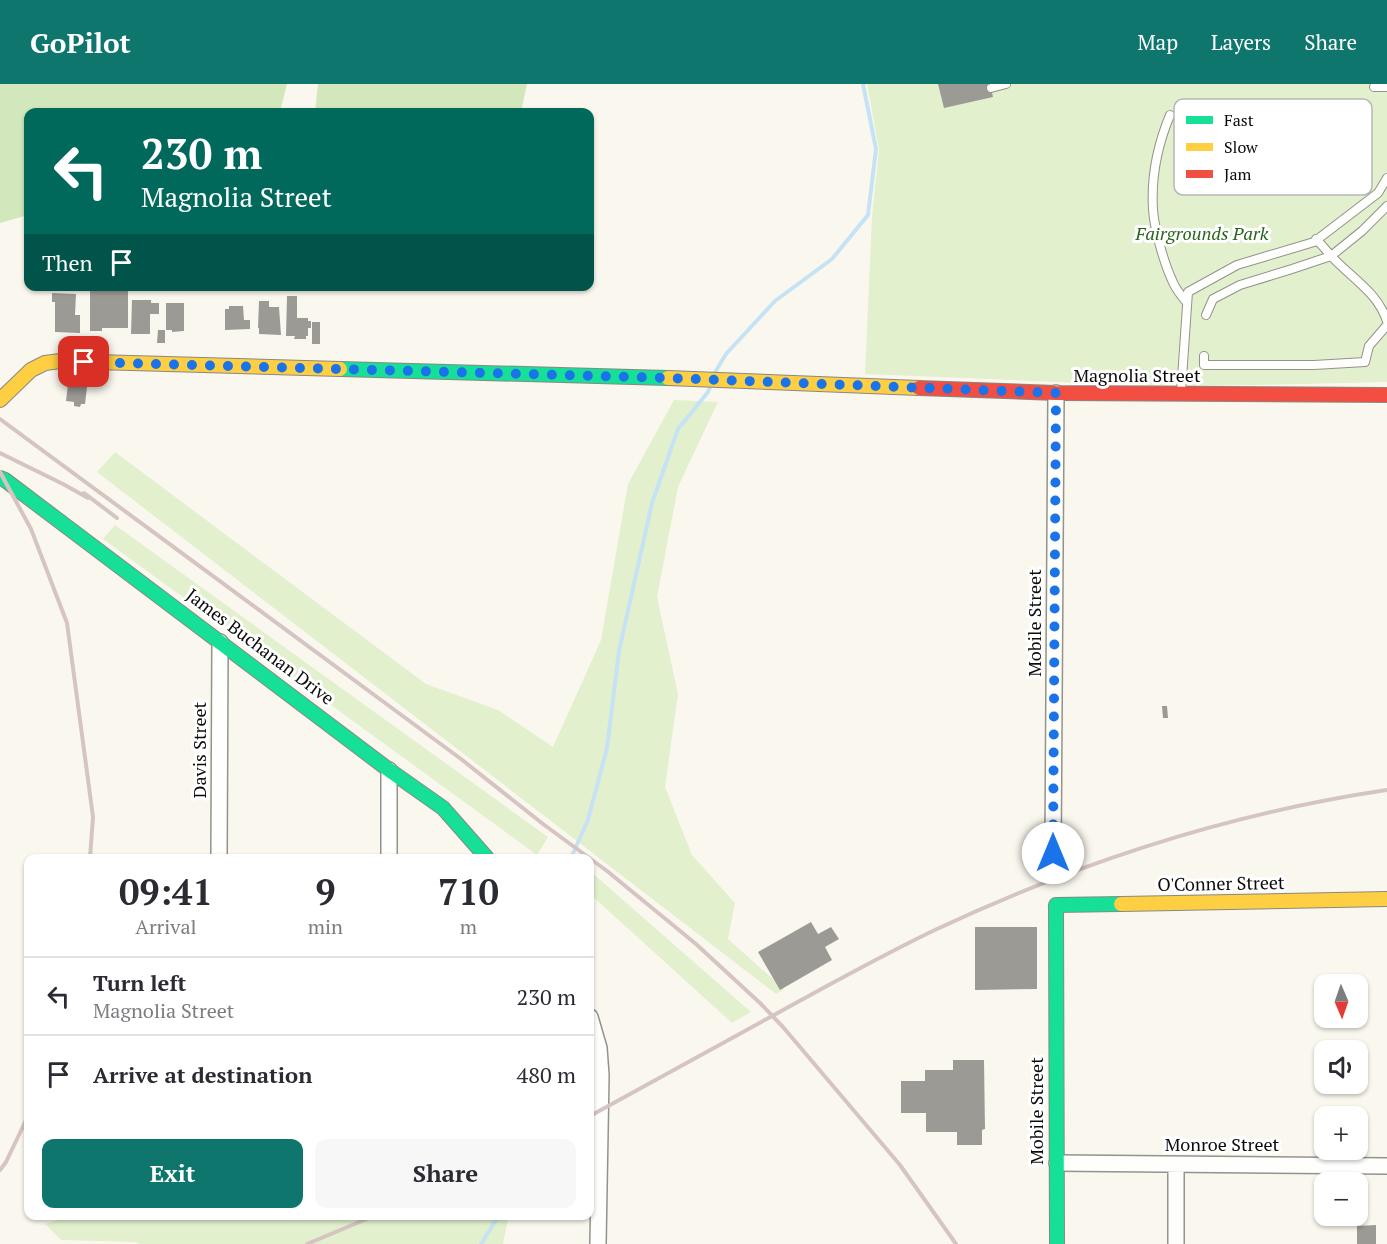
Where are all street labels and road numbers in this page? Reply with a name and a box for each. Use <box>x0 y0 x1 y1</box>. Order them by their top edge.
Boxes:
street label: Magnolia Street <box>1073 363 1201 387</box>
street label: Mobile Street <box>1022 569 1046 677</box>
street label: James Buchanan Drive <box>182 583 339 710</box>
street label: Davis Street <box>187 701 211 798</box>
street label: O'Conner Street <box>1157 870 1285 896</box>
street label: Mobile Street <box>1024 1057 1048 1165</box>
street label: Monroe Street <box>1165 1132 1280 1156</box>

